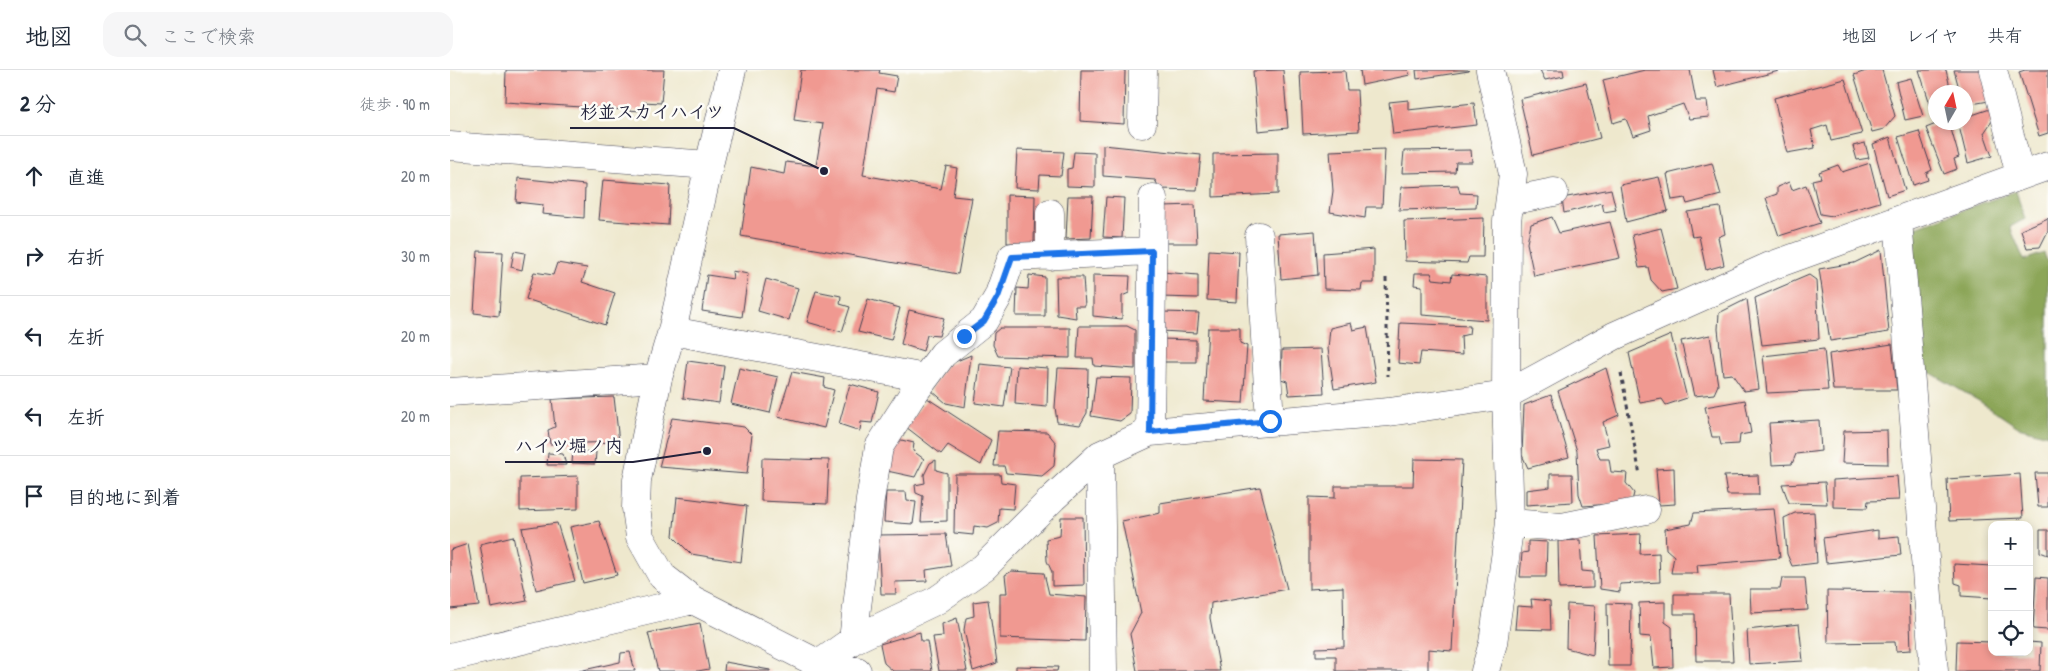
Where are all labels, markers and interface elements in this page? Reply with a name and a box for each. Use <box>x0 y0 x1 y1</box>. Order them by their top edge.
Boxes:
search box <box>103 12 453 57</box>
text: 地図 <box>25 20 73 52</box>
icon: search <box>121 21 149 49</box>
text: ここで検索 <box>161 23 256 49</box>
text: 地図 <box>1842 23 1878 48</box>
text: レイヤ <box>1906 23 1959 48</box>
text: 共有 <box>1987 23 2023 48</box>
north arrow <box>1928 85 1973 130</box>
text: 2 分 <box>20 89 56 118</box>
text: 徒歩 · 90 m <box>360 93 430 115</box>
callout: 杉並スカイハイツ <box>570 95 734 128</box>
text: 杉並スカイハイツ <box>580 99 724 124</box>
icon: ahead <box>20 162 48 190</box>
text: 直進 <box>67 164 105 190</box>
text: 20 m <box>401 165 430 187</box>
icon: right <box>20 242 48 270</box>
text: 右折 <box>67 244 105 270</box>
text: 30 m <box>401 245 430 267</box>
icon: left <box>20 322 48 350</box>
text: 左折 <box>67 324 105 350</box>
text: 20 m <box>401 325 430 347</box>
route end <box>953 325 976 348</box>
icon: left <box>20 402 48 430</box>
text: 左折 <box>67 404 105 430</box>
text: 20 m <box>401 405 430 427</box>
route start <box>1259 410 1282 433</box>
callout: ハイツ堀ノ内 <box>505 429 633 462</box>
text: ハイツ堀ノ内 <box>515 433 623 458</box>
icon: arrive <box>20 482 48 510</box>
text: 目的地に到着 <box>67 484 181 510</box>
map controls <box>1988 521 2033 656</box>
button: + <box>1988 521 2033 566</box>
button: − <box>1988 566 2033 611</box>
button: locate <box>1988 611 2033 656</box>

